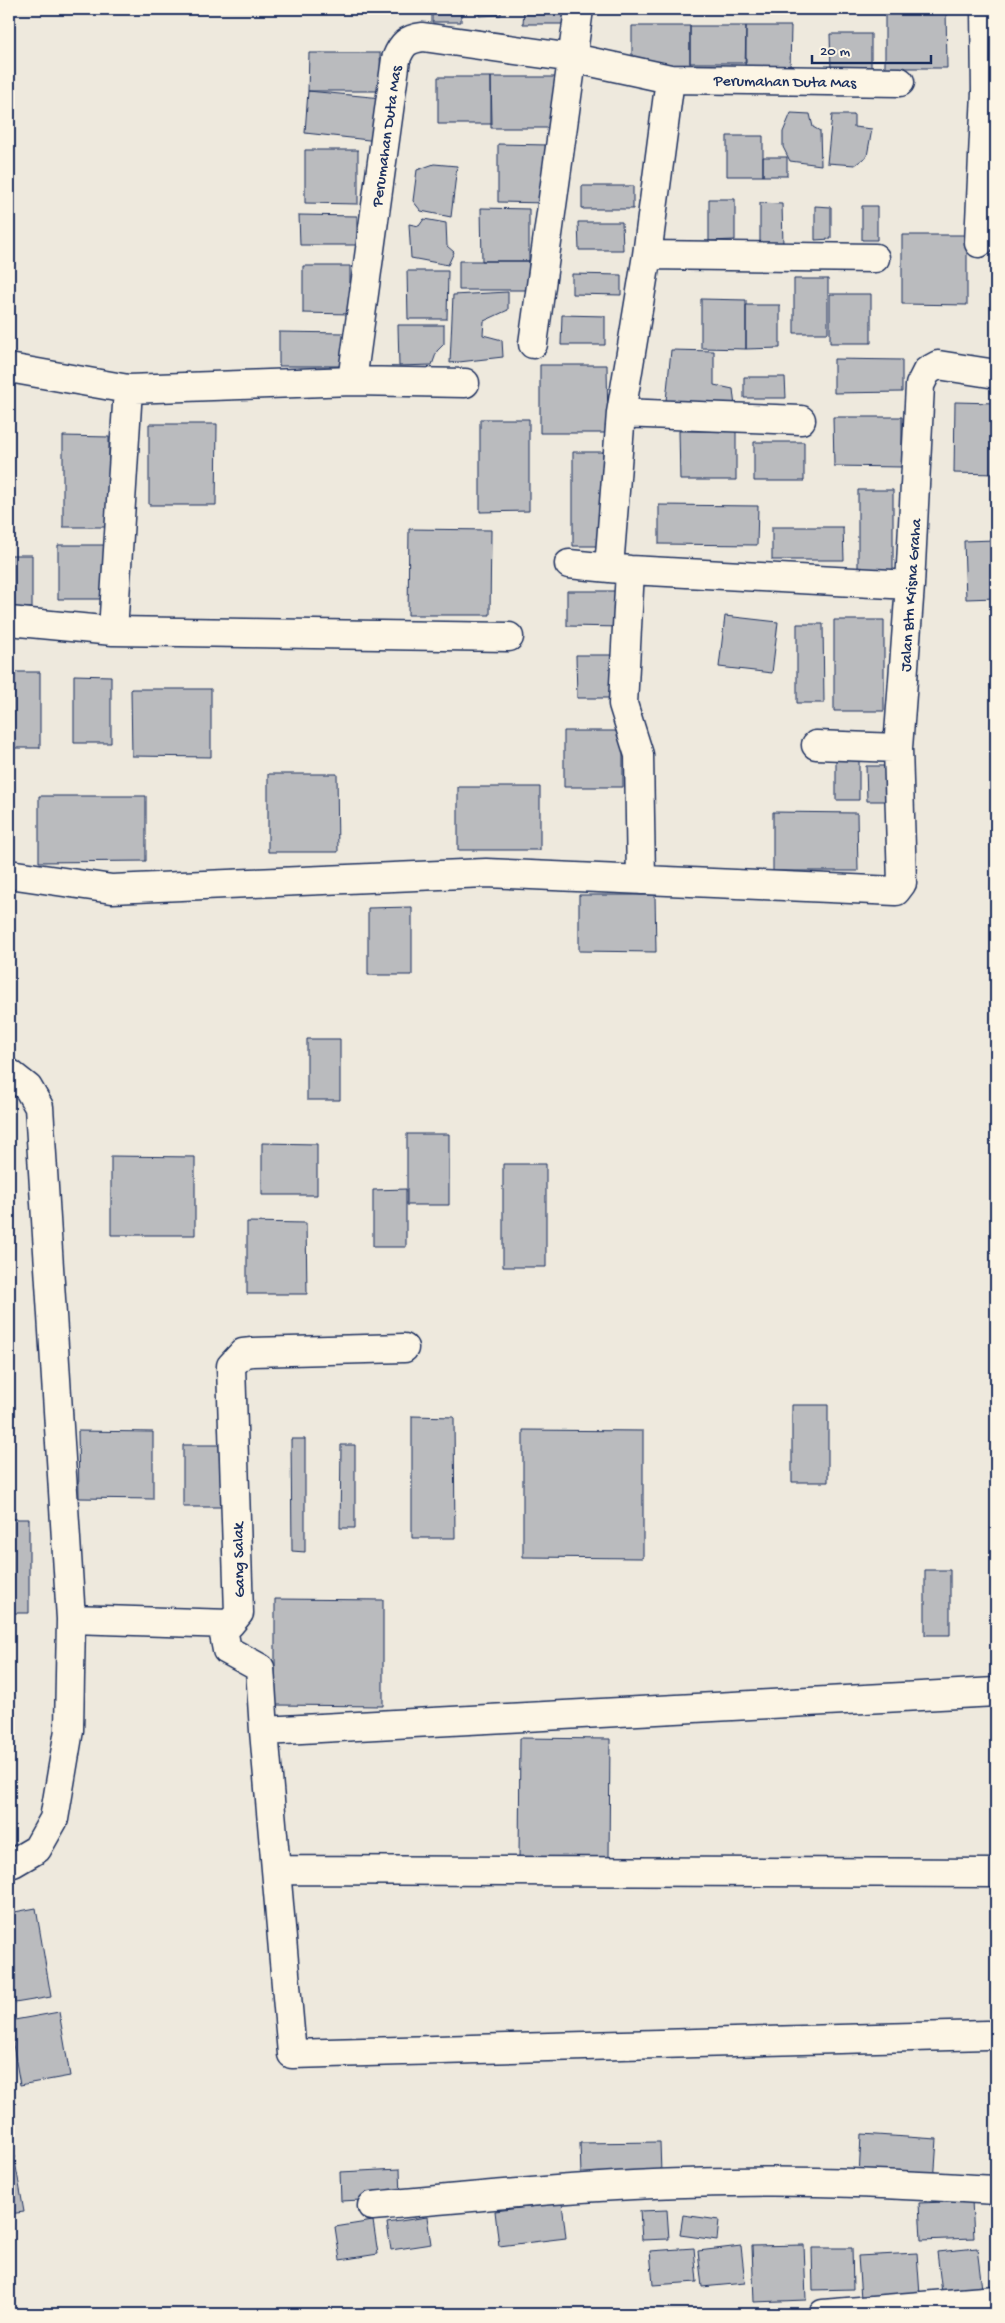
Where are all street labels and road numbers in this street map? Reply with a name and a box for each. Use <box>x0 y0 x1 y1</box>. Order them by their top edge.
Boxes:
street label: Perumahan Duta Mas <box>369 64 408 209</box>
street label: Perumahan Duta Mas <box>713 73 857 94</box>
street label: Jalan Btn Krisna Graha <box>898 517 927 672</box>
street label: Gang Salak <box>230 1520 251 1598</box>

